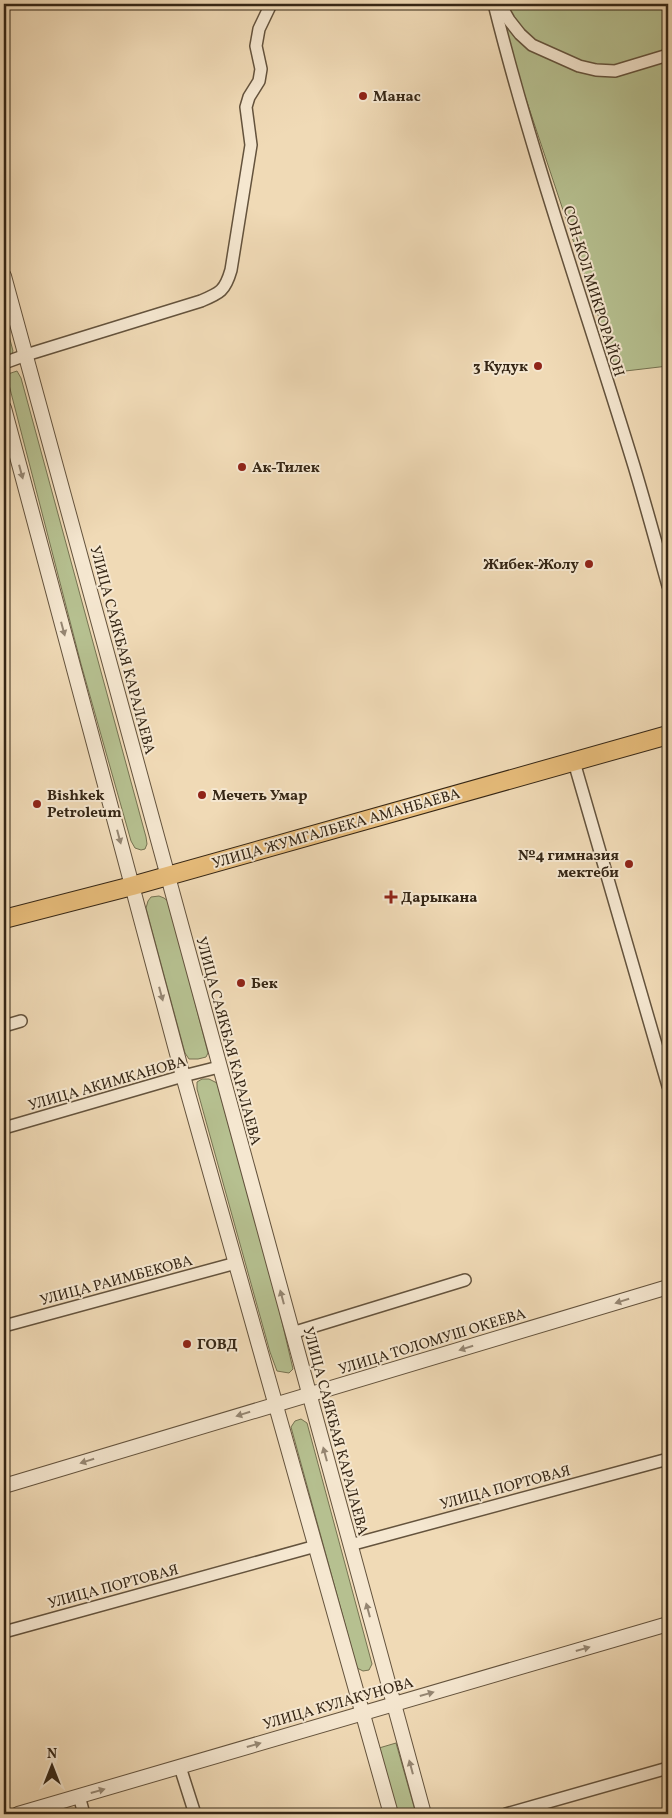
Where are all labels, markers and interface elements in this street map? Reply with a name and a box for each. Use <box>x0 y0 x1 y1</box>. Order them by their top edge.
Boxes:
place label: Манас <box>373 87 421 108</box>
marker: Манас <box>357 90 369 102</box>
street label: СОН-КОЛ МИКРОРАЙОН <box>557 203 629 380</box>
place label: 3 Кудук <box>473 357 528 378</box>
marker: 3 Кудук <box>532 360 544 372</box>
place label: Ак-Тилек <box>252 458 320 479</box>
marker: Ак-Тилек <box>236 461 248 473</box>
one-way arrow <box>17 465 25 480</box>
street label: УЛИЦА САЯКБАЯ КАРАЛАЕВА <box>84 544 160 757</box>
place label: Жибек-Жолу <box>483 555 580 576</box>
marker: Жибек-Жолу <box>583 558 595 570</box>
one-way arrow <box>59 622 67 637</box>
street label: УЛИЦА ЖУМГАЛБЕКА АМАНБАЕВА <box>210 784 463 875</box>
place label: Bishkek Petroleum <box>47 786 122 824</box>
place label: Мечеть Умар <box>212 786 307 807</box>
marker: Мечеть Умар <box>196 789 208 801</box>
marker: Bishkek Petroleum <box>31 798 43 810</box>
one-way arrow <box>115 829 123 845</box>
place label: №4 гимназия мектеби <box>518 846 619 884</box>
marker: №4 гимназия мектеби <box>623 858 635 870</box>
place label: Дарыкана <box>401 888 477 909</box>
marker: Дарыкана <box>385 891 397 903</box>
street label: УЛИЦА САЯКБАЯ КАРАЛАЕВА <box>190 935 266 1148</box>
place label: Бек <box>251 974 278 995</box>
marker: Бек <box>235 977 247 989</box>
one-way arrow <box>157 986 165 1002</box>
street label: УЛИЦА АКИМКАНОВА <box>26 1052 189 1117</box>
street label: УЛИЦА РАИМБЕКОВА <box>38 1251 195 1312</box>
one-way arrow <box>278 1289 286 1304</box>
one-way arrow <box>614 1298 629 1306</box>
street label: УЛИЦА ТОЛОМУШ ОКЕЕВА <box>336 1304 529 1381</box>
street label: УЛИЦА САЯКБАЯ КАРАЛАЕВА <box>297 1325 373 1538</box>
place label: ГОВД <box>197 1335 238 1356</box>
marker: ГОВД <box>181 1338 193 1350</box>
one-way arrow <box>458 1344 473 1352</box>
one-way arrow <box>235 1411 250 1419</box>
one-way arrow <box>321 1446 329 1461</box>
one-way arrow <box>80 1457 95 1465</box>
street label: УЛИЦА ПОРТОВАЯ <box>438 1461 573 1516</box>
street label: УЛИЦА ПОРТОВАЯ <box>46 1560 181 1615</box>
one-way arrow <box>364 1603 372 1618</box>
one-way arrow <box>575 1644 590 1652</box>
street label: УЛИЦА КУЛАКУНОВА <box>261 1673 416 1736</box>
one-way arrow <box>419 1690 434 1698</box>
north arrow <box>28 1740 78 1790</box>
one-way arrow <box>247 1741 262 1749</box>
text: N <box>47 1745 57 1764</box>
one-way arrow <box>407 1760 415 1775</box>
one-way arrow <box>91 1786 106 1794</box>

